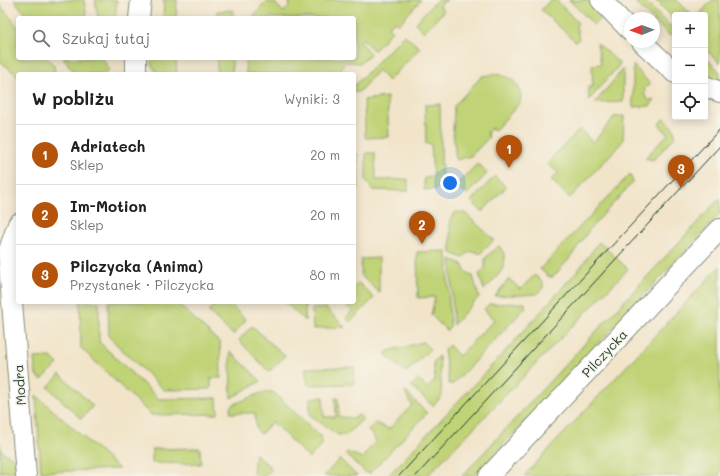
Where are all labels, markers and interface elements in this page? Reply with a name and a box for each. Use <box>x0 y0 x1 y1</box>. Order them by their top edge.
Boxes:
north arrow <box>624 12 660 48</box>
map controls <box>672 12 708 120</box>
button: + <box>672 12 708 48</box>
search box <box>16 16 356 60</box>
icon: search <box>30 27 52 49</box>
text: Szukaj tutaj <box>62 28 150 48</box>
button: − <box>672 48 708 84</box>
button: locate <box>672 84 708 120</box>
text: W pobliżu <box>32 87 114 109</box>
text: Wyniki: 3 <box>284 90 340 107</box>
pin: 1 <box>496 135 522 168</box>
text: Adriatech <box>70 136 145 156</box>
text: 1 <box>42 146 48 163</box>
text: 20 m <box>310 146 340 163</box>
pin: 3 <box>668 155 694 188</box>
text: Sklep <box>70 156 104 173</box>
your location <box>440 173 460 193</box>
text: Im-Motion <box>70 196 147 216</box>
text: 2 <box>41 206 49 223</box>
text: 20 m <box>310 206 340 223</box>
pin: 2 <box>409 211 435 244</box>
text: Sklep <box>70 216 104 233</box>
text: Pilczycka (Anima) <box>70 256 203 276</box>
text: 3 <box>41 266 49 283</box>
text: 80 m <box>310 266 340 283</box>
text: Przystanek · Pilczycka <box>70 276 214 293</box>
street label: Pilczycka <box>577 325 631 381</box>
street label: Modra <box>9 364 29 406</box>

